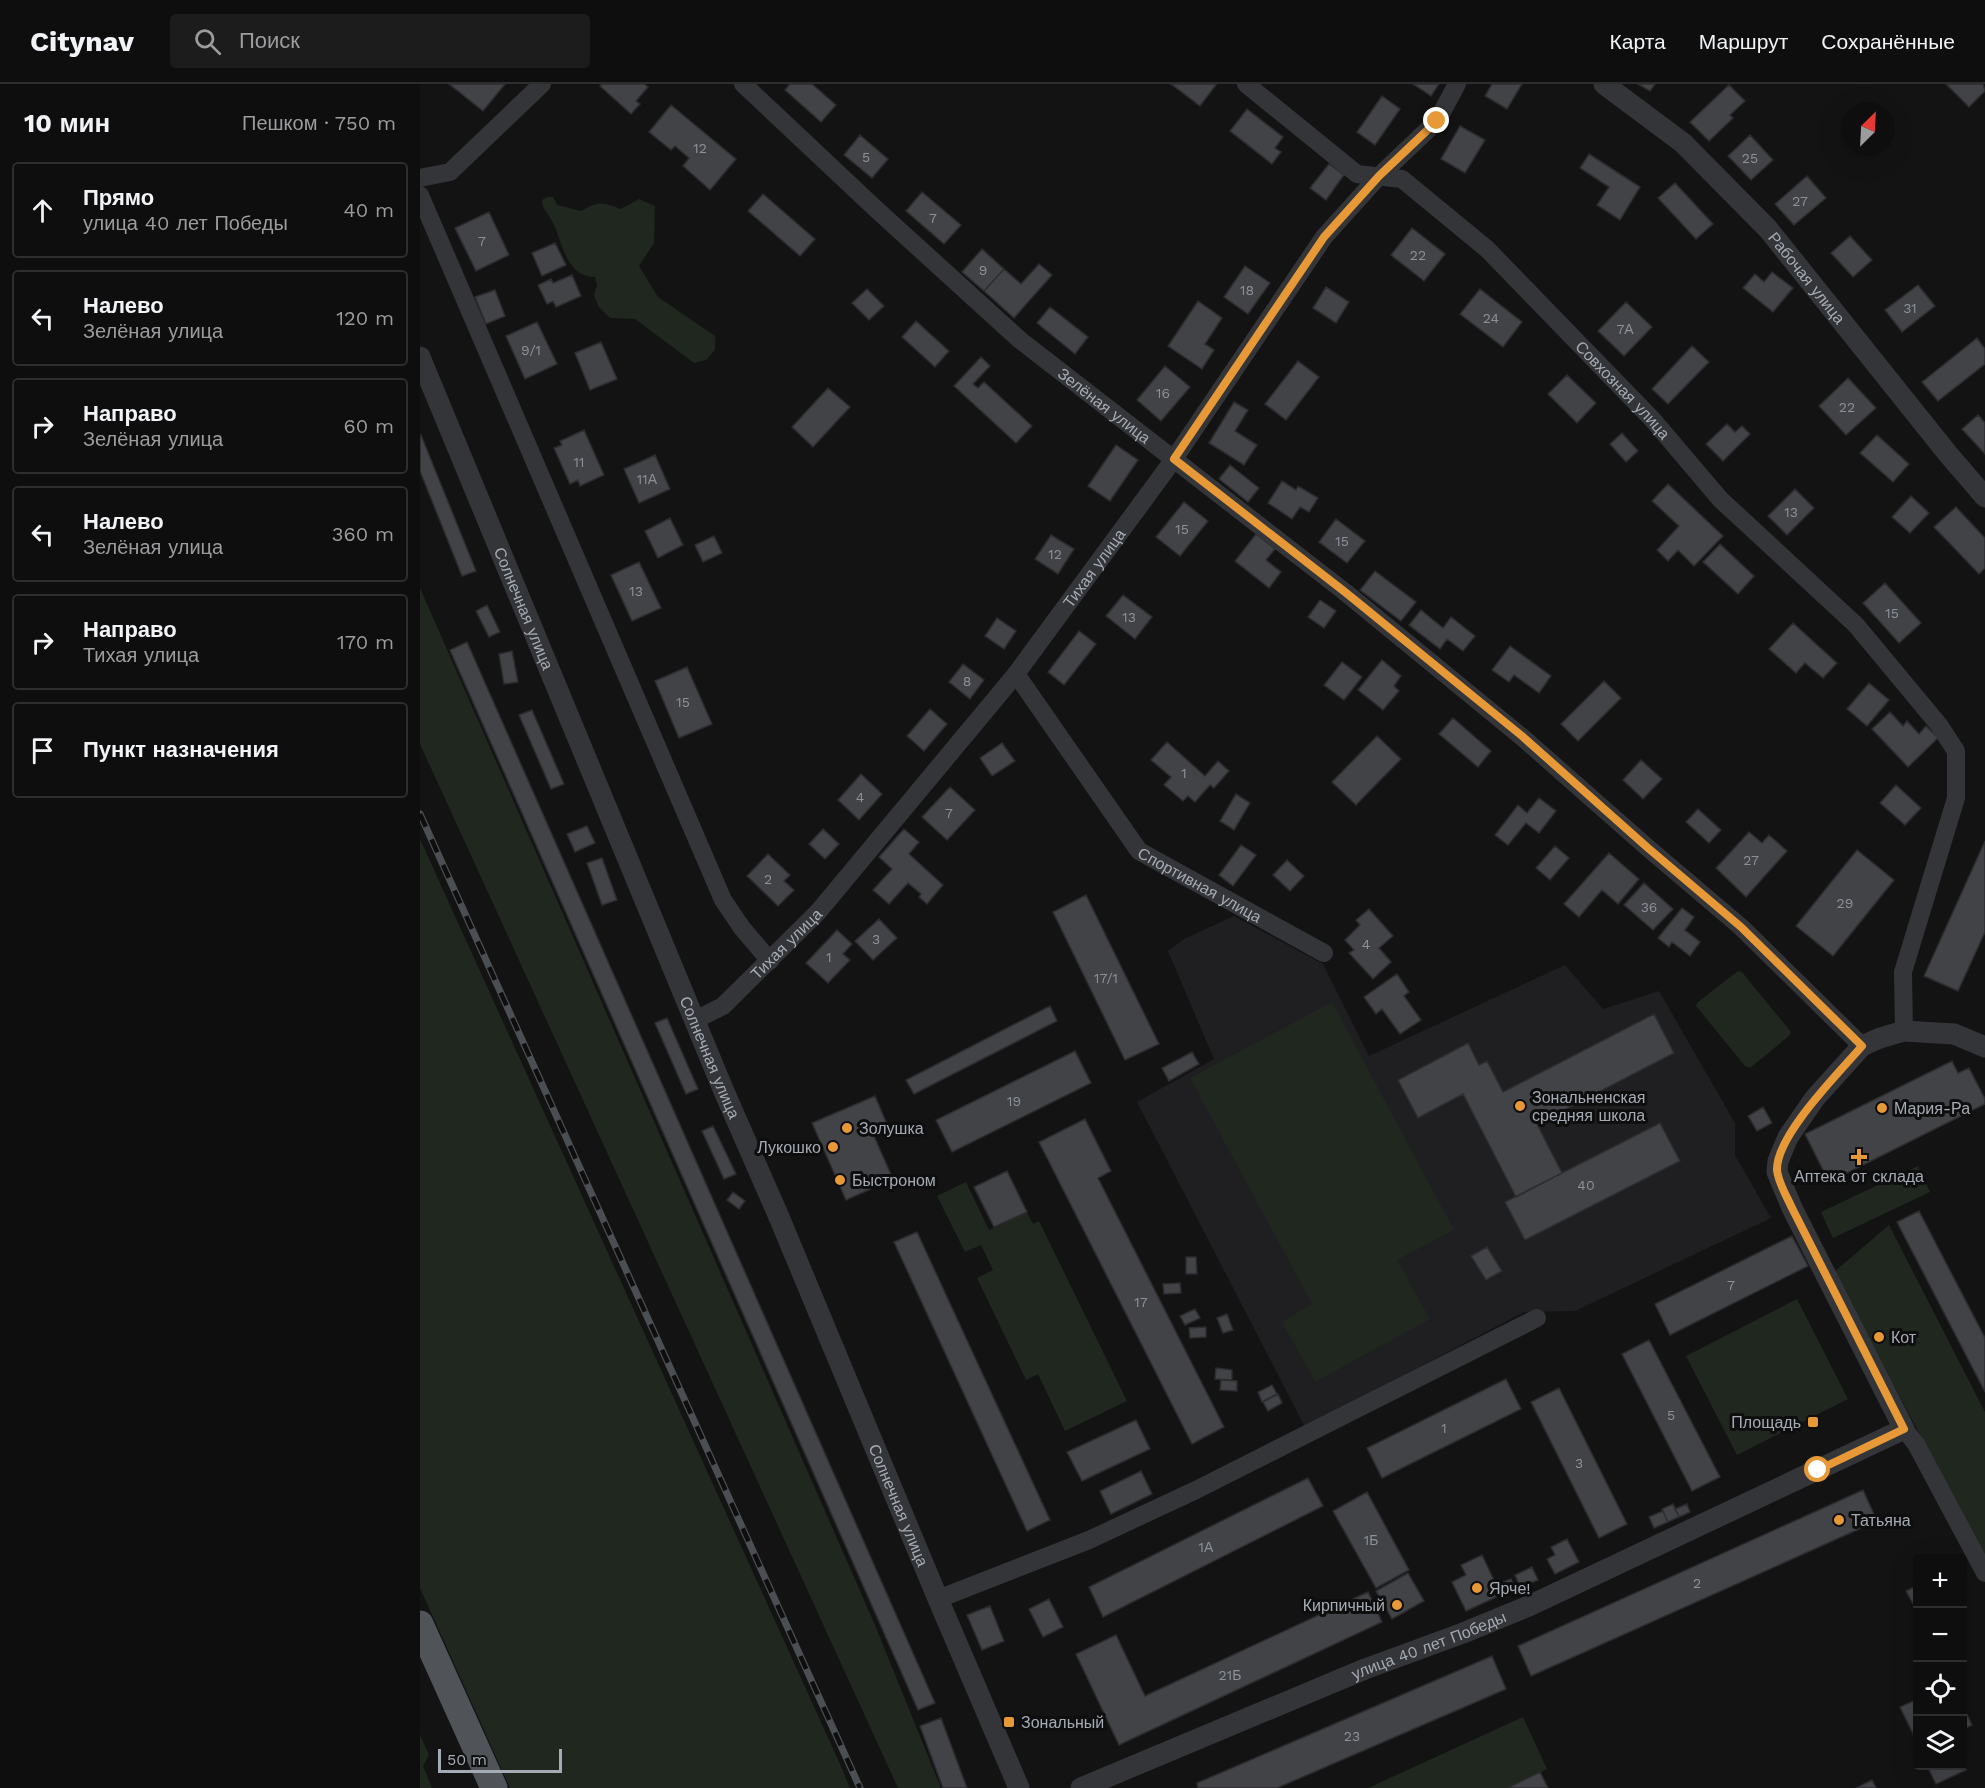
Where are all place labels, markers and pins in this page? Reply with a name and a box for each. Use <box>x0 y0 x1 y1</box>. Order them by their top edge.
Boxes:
place label: Зональненская средняя школа <box>1532 1088 1645 1125</box>
marker: Зональненская средняя школа <box>1513 1099 1527 1113</box>
place label: Мария-Ра <box>1894 1099 1970 1118</box>
marker: Мария-Ра <box>1875 1101 1889 1115</box>
place label: Золушка <box>859 1119 924 1138</box>
marker: Золушка <box>840 1121 854 1135</box>
place label: Лукошко <box>757 1138 821 1157</box>
marker: Лукошко <box>826 1140 840 1154</box>
marker: Аптека от склада <box>1852 1150 1866 1164</box>
place label: Аптека от склада <box>1794 1167 1924 1186</box>
place label: Быстроном <box>852 1171 936 1190</box>
marker: Быстроном <box>833 1173 847 1187</box>
place label: Кот <box>1891 1328 1917 1347</box>
marker: Кот <box>1872 1330 1886 1344</box>
place label: Площадь <box>1731 1413 1801 1432</box>
marker: Площадь <box>1806 1415 1820 1429</box>
place label: Татьяна <box>1851 1511 1911 1530</box>
marker: Татьяна <box>1832 1513 1846 1527</box>
place label: Ярче! <box>1489 1579 1531 1598</box>
marker: Ярче! <box>1470 1581 1484 1595</box>
place label: Кирпичный <box>1303 1596 1385 1615</box>
marker: Кирпичный <box>1390 1598 1404 1612</box>
place label: Зональный <box>1021 1713 1104 1732</box>
marker: Зональный <box>1002 1715 1016 1729</box>

